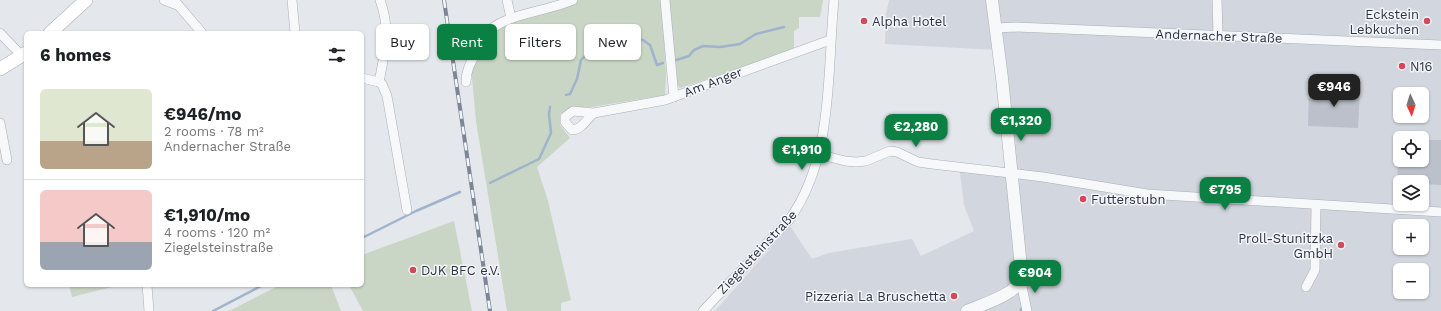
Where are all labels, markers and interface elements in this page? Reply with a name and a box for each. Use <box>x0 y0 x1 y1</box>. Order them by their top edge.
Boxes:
place label: Eckstein Lebkuchen <box>1350 7 1419 37</box>
place label: Alpha Hotel <box>872 14 946 29</box>
marker: Alpha Hotel <box>859 16 869 26</box>
marker: Eckstein Lebkuchen <box>1422 16 1432 26</box>
chip: Buy <box>376 24 429 60</box>
chip: Rent <box>437 24 497 60</box>
chip: Filters <box>505 24 576 60</box>
chip: New <box>584 24 641 60</box>
street label: Andernacher Straße <box>1155 26 1283 46</box>
icon: filters <box>326 44 348 66</box>
text: 6 homes <box>40 45 111 65</box>
place label: N16 <box>1410 59 1433 74</box>
marker: N16 <box>1397 61 1407 71</box>
street label: Am Anger <box>682 64 744 100</box>
pin: €946 <box>1310 74 1358 108</box>
text: €946 <box>1317 79 1351 94</box>
north arrow <box>1393 87 1429 123</box>
map controls <box>1393 87 1429 299</box>
text: €946/mo <box>164 104 241 124</box>
icon: home <box>72 105 120 153</box>
pin: €1,320 <box>988 108 1054 142</box>
text: €1,320 <box>1000 113 1042 128</box>
pin: €2,280 <box>883 114 949 148</box>
text: €2,280 <box>894 119 938 134</box>
text: 2 rooms · 78 m² <box>164 124 264 139</box>
button: locate <box>1393 131 1429 167</box>
pin: €1,910 <box>769 137 835 171</box>
text: Andernacher Straße <box>164 139 291 154</box>
text: €1,910 <box>782 142 822 157</box>
button: layers <box>1393 175 1429 211</box>
pin: €795 <box>1201 177 1249 211</box>
text: €795 <box>1209 182 1241 197</box>
place label: Futterstubn <box>1091 192 1166 207</box>
marker: Futterstubn <box>1078 194 1088 204</box>
text: €1,910/mo <box>164 205 250 225</box>
icon: home <box>72 206 120 254</box>
street label: Ziegelsteinstraße <box>714 207 800 297</box>
button: + <box>1393 219 1429 255</box>
text: 4 rooms · 120 m² <box>164 225 270 240</box>
place label: Proll-Stunitzka GmbH <box>1238 231 1334 261</box>
text: Ziegelsteinstraße <box>164 240 273 255</box>
marker: Proll-Stunitzka GmbH <box>1336 240 1346 250</box>
pin: €904 <box>1011 260 1059 294</box>
place label: DJK BFC e.V. <box>421 263 500 278</box>
button: − <box>1393 263 1429 299</box>
marker: DJK BFC e.V. <box>408 265 418 275</box>
text: €904 <box>1018 265 1052 280</box>
place label: Pizzeria La Bruschetta <box>805 289 947 304</box>
marker: Pizzeria La Bruschetta <box>949 291 959 301</box>

